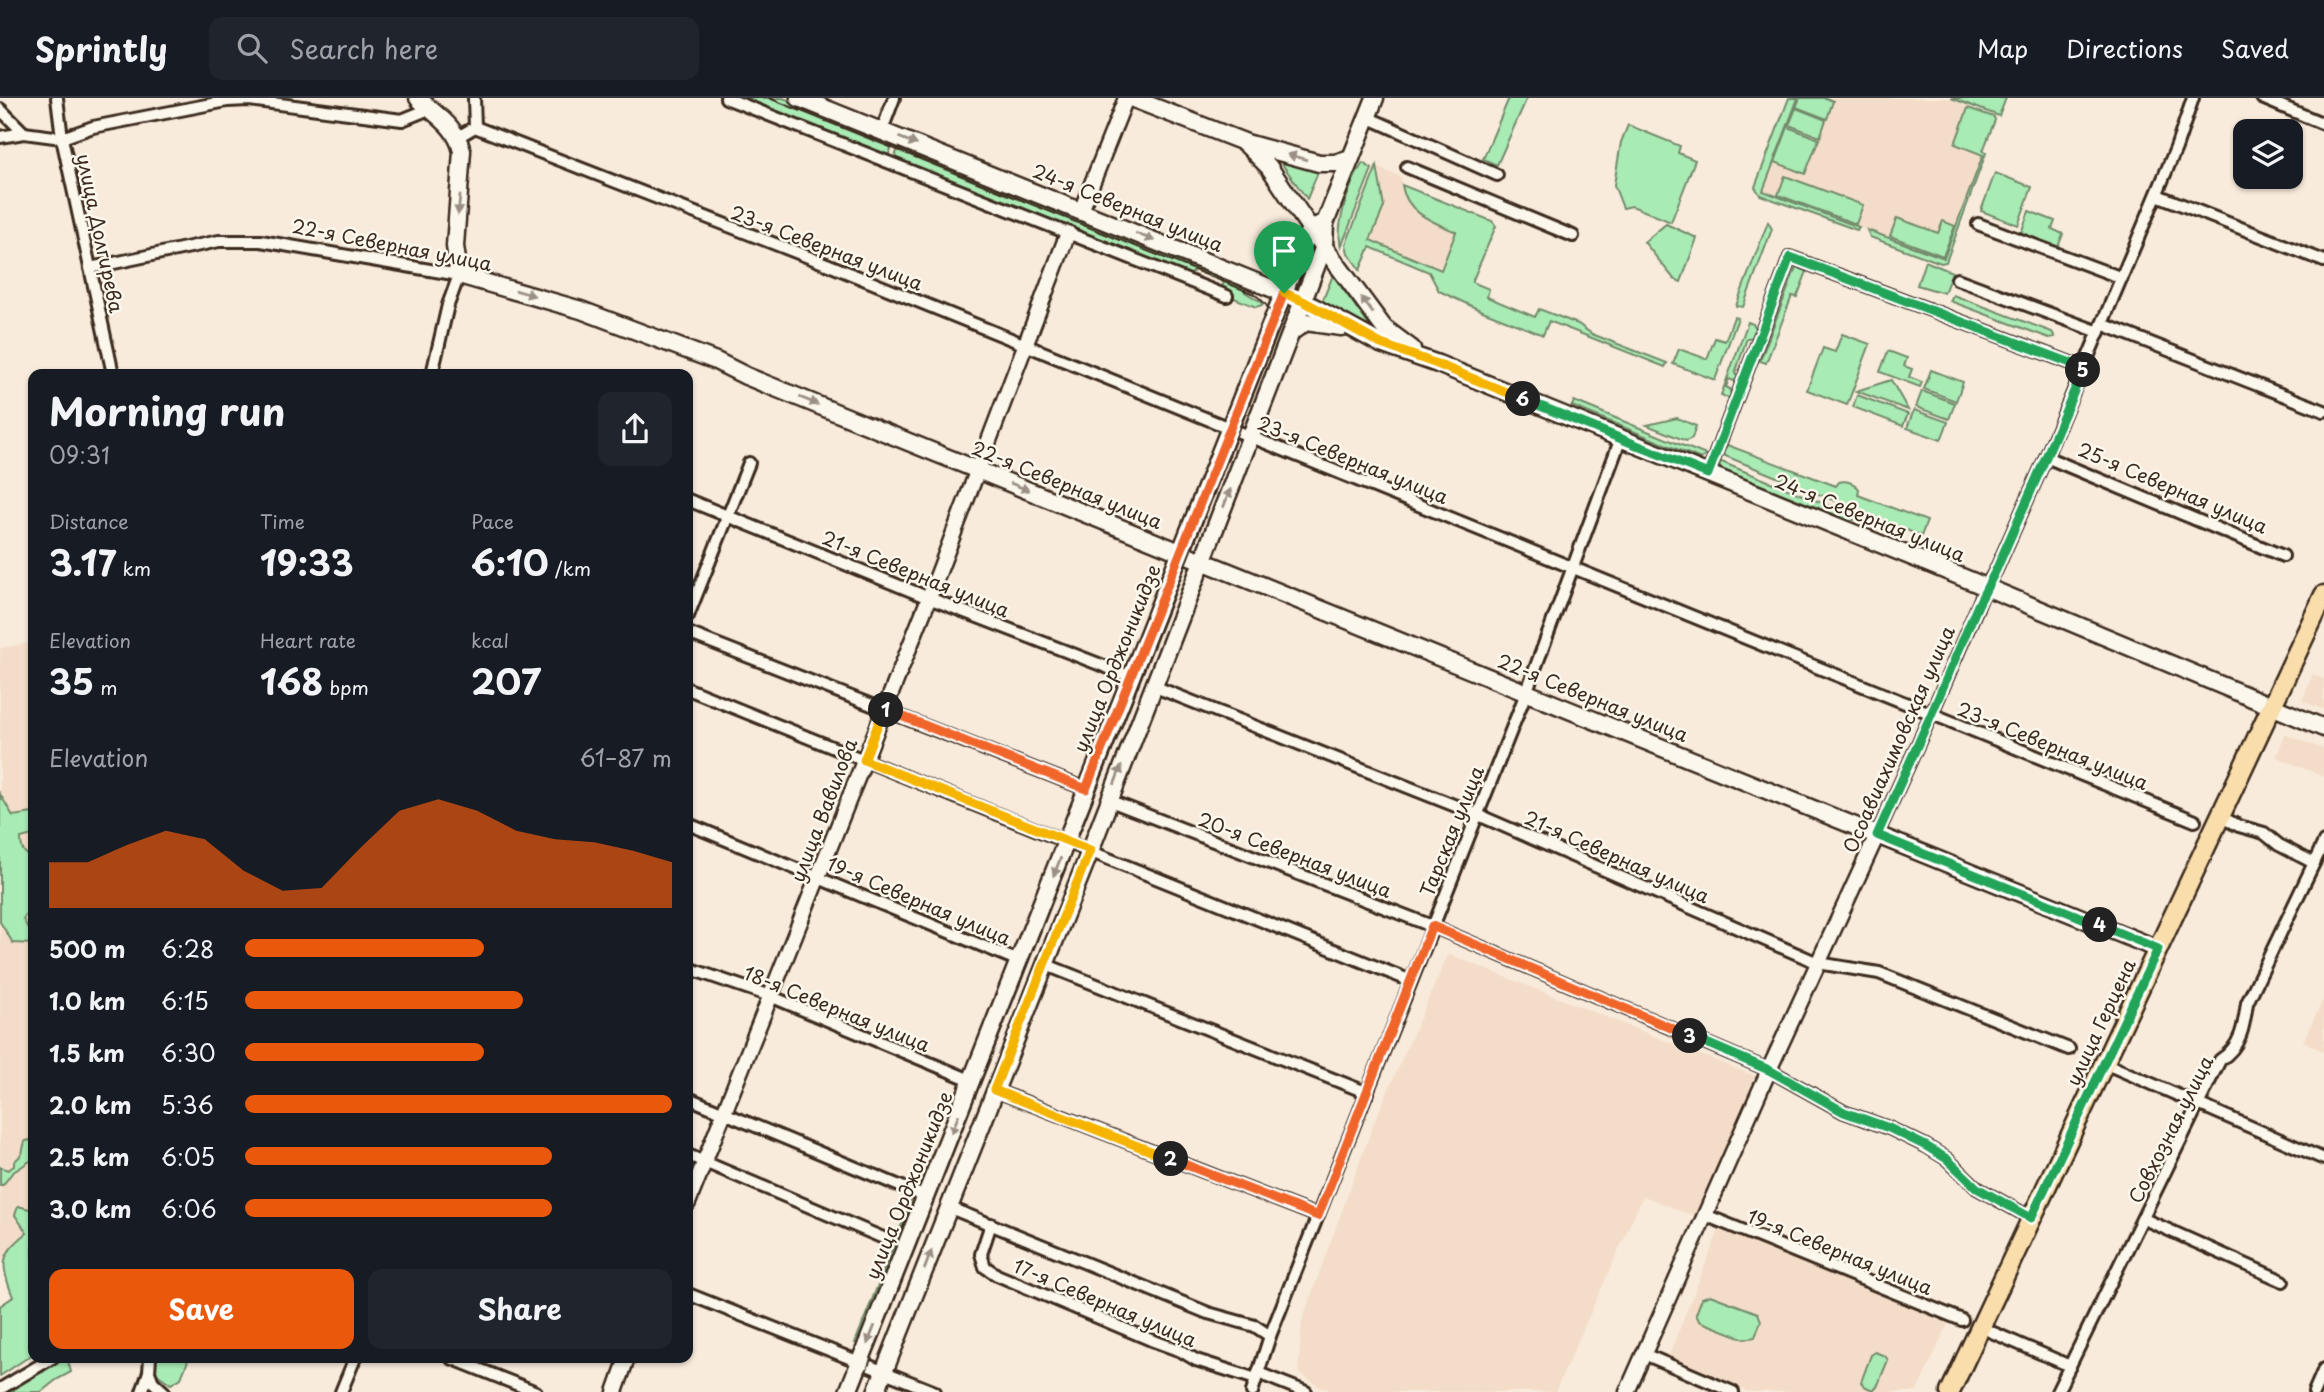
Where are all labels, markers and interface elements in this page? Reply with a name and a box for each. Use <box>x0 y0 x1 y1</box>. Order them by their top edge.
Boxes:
search box <box>209 17 699 80</box>
text: Sprintly <box>35 23 167 73</box>
icon: search <box>233 29 271 67</box>
text: Search here <box>289 29 438 68</box>
text: Map <box>1977 30 2028 66</box>
text: Directions <box>2066 30 2183 66</box>
text: Saved <box>2221 30 2289 66</box>
map controls <box>2233 119 2303 189</box>
button: layers <box>2233 119 2303 189</box>
one-way arrow <box>897 136 918 147</box>
street label: улица Долгирева <box>70 151 132 315</box>
one-way arrow <box>1287 152 1308 162</box>
street label: 24-я Северная улица <box>1028 156 1228 258</box>
one-way arrow <box>453 194 464 216</box>
street label: 23-я Северная улица <box>727 197 927 297</box>
street label: 22-я Северная улица <box>290 211 495 277</box>
pin <box>1254 221 1314 293</box>
one-way arrow <box>1134 231 1155 242</box>
icon: arrive <box>1265 232 1303 270</box>
one-way arrow <box>515 289 536 299</box>
one-way arrow <box>1360 297 1375 315</box>
pin: 5 <box>2066 352 2100 388</box>
text: 5 <box>2076 355 2089 383</box>
text: Morning run <box>49 382 285 439</box>
pin: 6 <box>1506 382 1540 416</box>
text: 6 <box>1516 384 1529 412</box>
button: share <box>598 392 672 466</box>
one-way arrow <box>799 396 820 407</box>
street label: 23-я Северная улица <box>1253 408 1453 510</box>
street label: 22-я Северная улица <box>967 433 1167 535</box>
street label: 25-я Северная улица <box>2074 434 2272 540</box>
text: 09:31 <box>49 437 110 472</box>
street label: 24-я Северная улица <box>1770 466 1970 568</box>
one-way arrow <box>1009 482 1030 493</box>
one-way arrow <box>1221 487 1232 508</box>
text: Distance <box>49 507 129 535</box>
text: Time <box>260 507 305 535</box>
text: Pace <box>471 507 514 535</box>
street label: 21-я Северная улица <box>818 523 1014 623</box>
text: 3.17 <box>49 535 116 588</box>
text: 19:33 <box>260 535 354 588</box>
text: 6:10 <box>471 535 549 588</box>
text: km <box>116 554 151 582</box>
text: /km <box>549 554 591 582</box>
street label: улица Орджоникидзе <box>1065 560 1167 756</box>
street label: Осоавиахимовская улица <box>1835 621 1961 857</box>
text: Elevation <box>49 626 131 654</box>
text: Heart rate <box>260 626 356 654</box>
text: kcal <box>471 626 509 654</box>
street label: 22-я Северная улица <box>1493 646 1693 748</box>
text: 35 <box>49 654 94 707</box>
text: 168 <box>260 654 323 707</box>
text: 207 <box>471 654 541 707</box>
text: m <box>94 673 118 701</box>
text: bpm <box>323 673 369 701</box>
pin: 1 <box>868 692 903 728</box>
street label: 23-я Северная улица <box>1953 694 2153 796</box>
text: 1 <box>881 695 890 723</box>
street label: улица Вавилова <box>783 734 863 886</box>
text: Elevation <box>49 740 148 775</box>
text: 61–87 m <box>579 740 672 775</box>
street label: Тарская улица <box>1412 761 1490 901</box>
one-way arrow <box>1113 764 1124 785</box>
street label: 21-я Северная улица <box>1520 803 1714 909</box>
street label: 20-я Северная улица <box>1194 804 1396 904</box>
street label: 19-я Северная улица <box>823 849 1015 952</box>
one-way arrow <box>1051 856 1062 877</box>
pin: 4 <box>2082 908 2118 942</box>
text: 4 <box>2093 910 2106 938</box>
text: 500 m <box>49 931 126 966</box>
text: 6:28 <box>161 931 214 966</box>
street label: улица Герцена <box>2058 954 2142 1090</box>
street label: 18-я Северная улица <box>740 958 934 1058</box>
text: 1.0 km <box>49 983 126 1018</box>
text: 6:15 <box>161 983 209 1018</box>
pin: 3 <box>1672 1018 1708 1054</box>
text: 3 <box>1683 1021 1696 1049</box>
text: 1.5 km <box>49 1035 125 1070</box>
text: 6:30 <box>161 1035 216 1070</box>
street label: Совхозная улица <box>2121 1050 2219 1208</box>
text: 2.0 km <box>49 1087 131 1122</box>
text: 5:36 <box>161 1087 214 1122</box>
street label: улица Орджоникидзе <box>857 1087 959 1283</box>
one-way arrow <box>950 1113 961 1134</box>
text: 2.5 km <box>49 1139 129 1174</box>
text: 6:05 <box>161 1139 215 1174</box>
pin: 2 <box>1154 1142 1188 1176</box>
text: 2 <box>1164 1144 1177 1172</box>
text: 3.0 km <box>49 1191 131 1226</box>
text: 6:06 <box>161 1191 217 1226</box>
street label: 19-я Северная улица <box>1743 1201 1937 1301</box>
one-way arrow <box>922 1249 933 1270</box>
street label: 17-я Северная улица <box>1009 1251 1201 1353</box>
button: Save <box>49 1269 354 1349</box>
button: Share <box>368 1269 672 1349</box>
one-way arrow <box>865 1325 876 1346</box>

